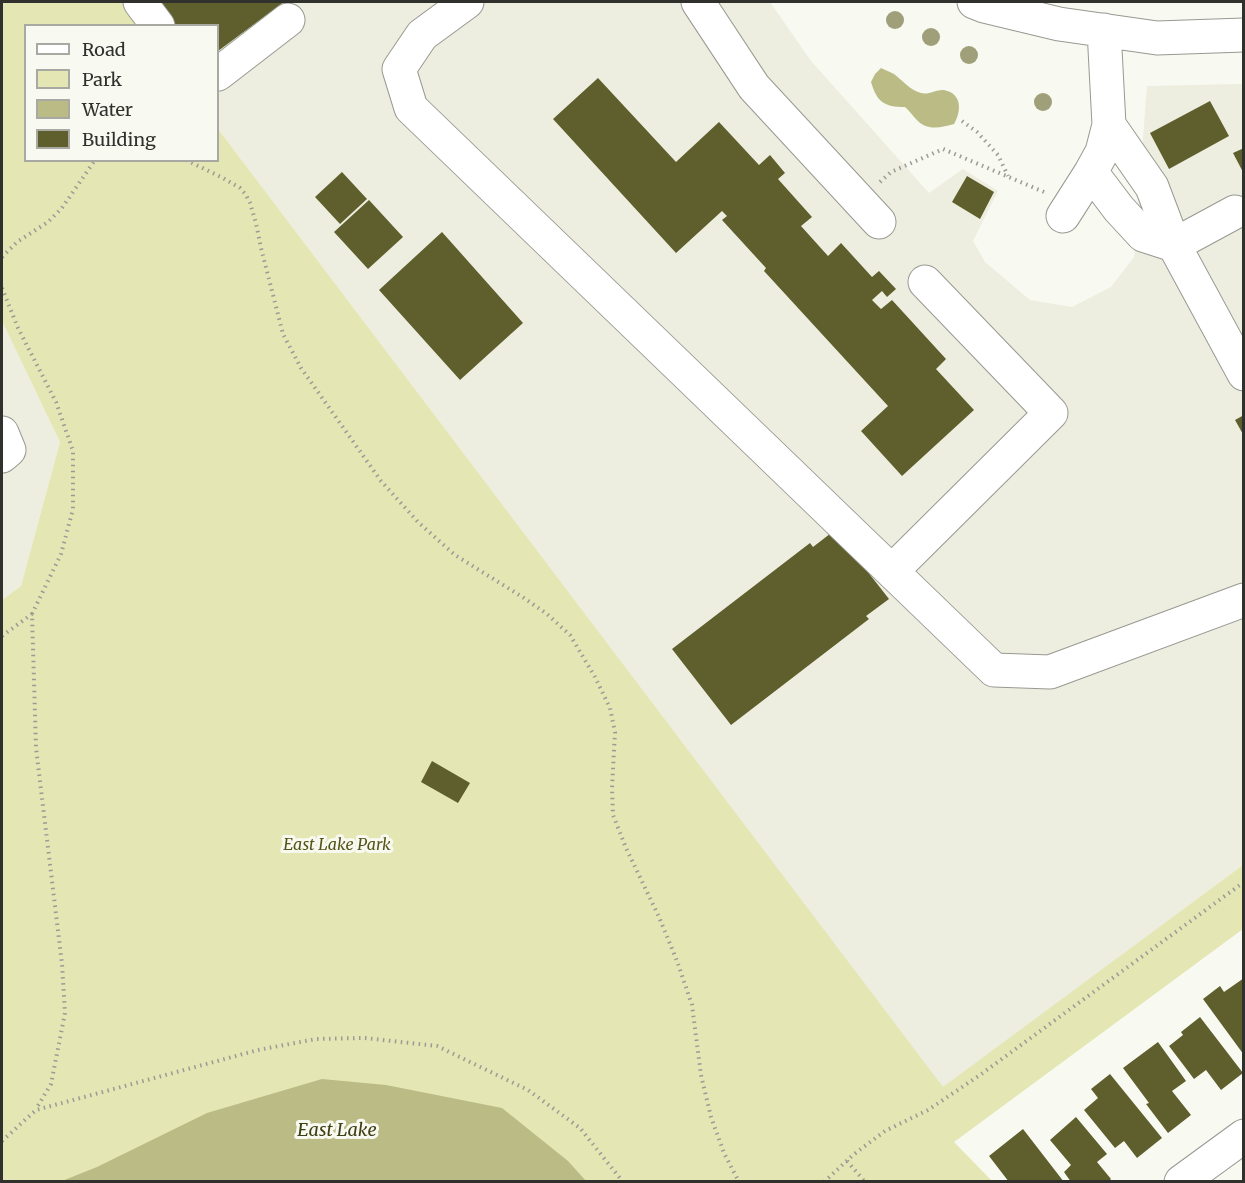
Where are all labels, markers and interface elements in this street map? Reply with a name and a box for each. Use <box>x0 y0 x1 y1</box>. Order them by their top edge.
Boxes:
legend <box>24 24 219 162</box>
text: Road <box>82 38 126 61</box>
text: Park <box>82 68 122 91</box>
text: Water <box>82 98 133 121</box>
text: Building <box>82 128 156 151</box>
park label: East Lake Park <box>283 835 391 855</box>
water label: East Lake <box>297 1120 377 1142</box>

